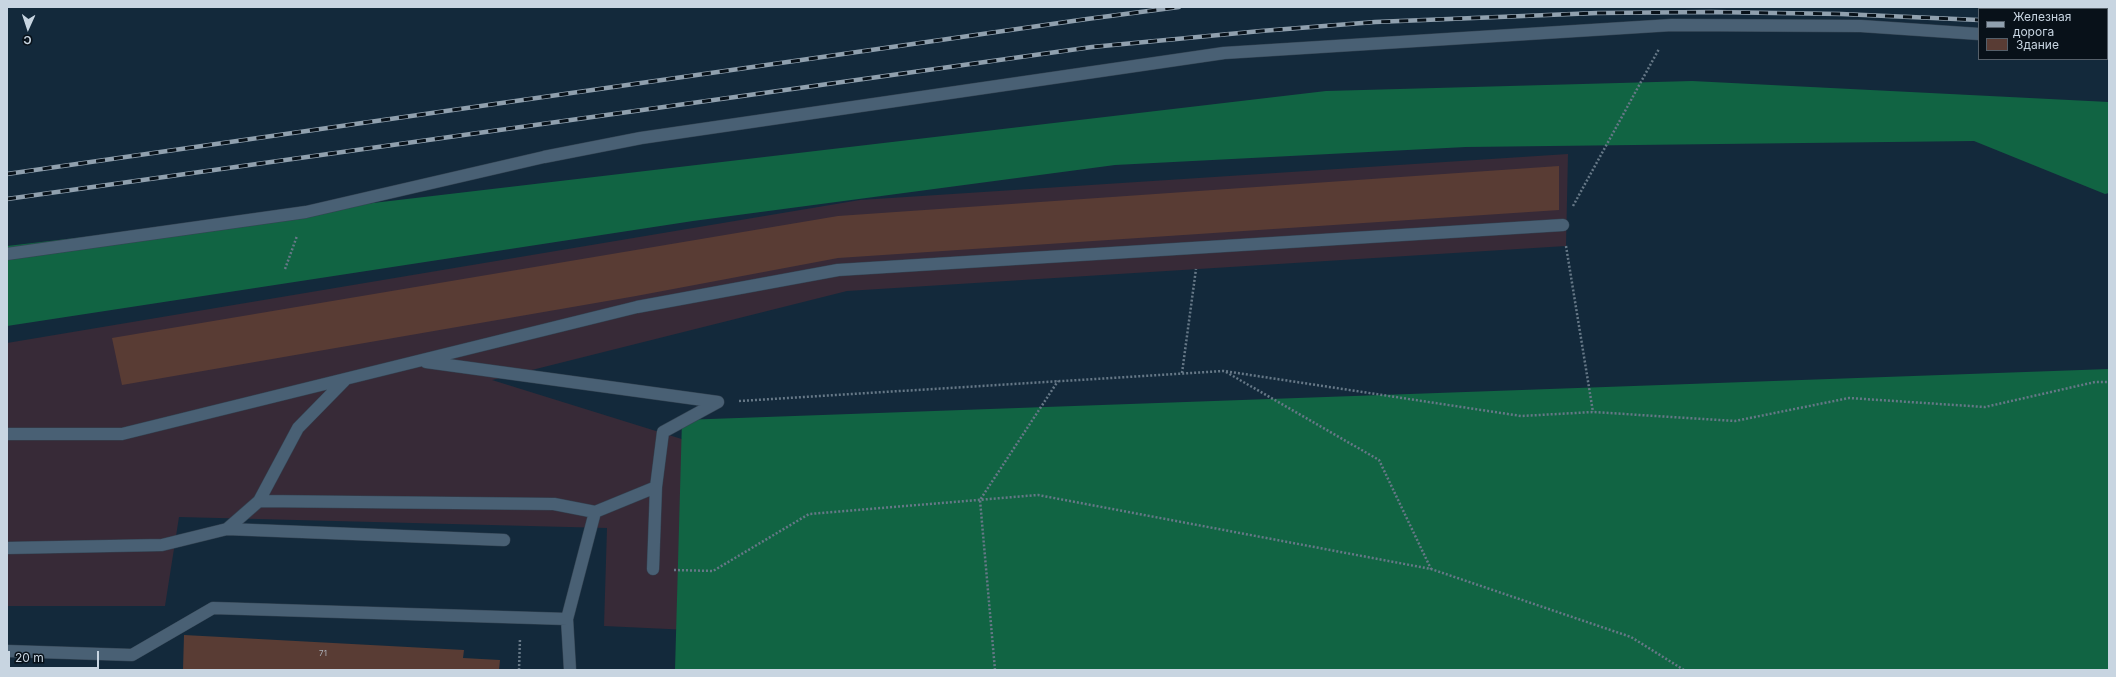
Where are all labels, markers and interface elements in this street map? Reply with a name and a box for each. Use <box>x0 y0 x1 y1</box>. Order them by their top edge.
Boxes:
north arrow <box>8 8 48 48</box>
legend <box>1978 8 2108 60</box>
text: Железная дорога <box>2013 9 2071 39</box>
text: С <box>23 33 32 47</box>
text: Здание <box>2016 37 2059 52</box>
scale bar <box>10 643 101 669</box>
house number: 71 <box>319 649 327 659</box>
text: 20 m <box>15 650 44 665</box>

